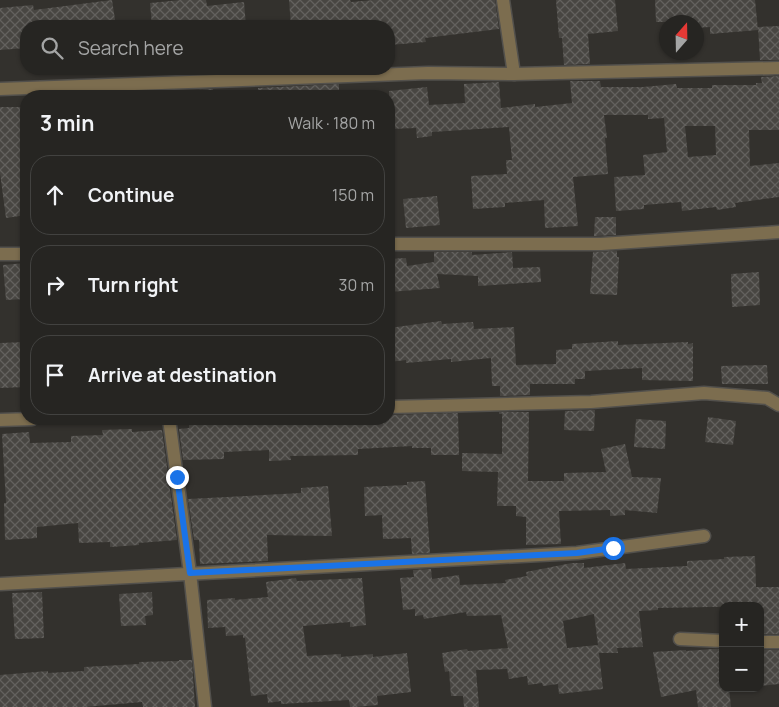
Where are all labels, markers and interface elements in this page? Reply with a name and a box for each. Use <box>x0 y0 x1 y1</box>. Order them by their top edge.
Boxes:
north arrow <box>659 15 704 60</box>
search box <box>20 20 395 75</box>
icon: search <box>38 34 66 62</box>
text: Search here <box>78 35 184 61</box>
text: 3 min <box>40 109 94 137</box>
text: Walk · 180 m <box>288 112 375 134</box>
icon: ahead <box>41 181 69 209</box>
text: Continue <box>88 182 174 208</box>
text: 150 m <box>332 184 374 206</box>
icon: right <box>41 271 69 299</box>
text: Turn right <box>88 272 178 298</box>
text: 30 m <box>339 274 374 296</box>
icon: arrive <box>41 361 69 389</box>
text: Arrive at destination <box>88 362 277 388</box>
route end <box>166 466 189 489</box>
route start <box>602 537 625 560</box>
map controls <box>719 602 764 692</box>
button: + <box>719 602 764 647</box>
button: − <box>719 647 764 692</box>

